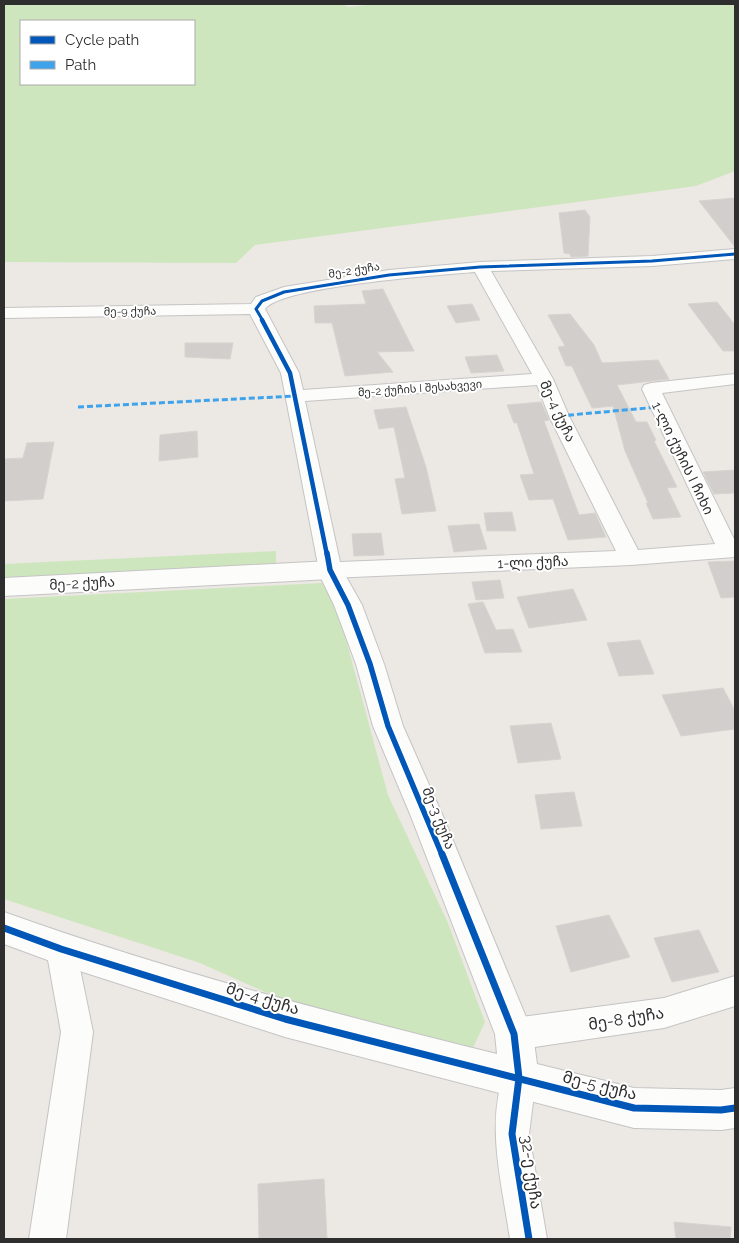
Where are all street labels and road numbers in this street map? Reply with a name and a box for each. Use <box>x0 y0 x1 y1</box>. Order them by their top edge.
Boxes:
street label: მე-2 ქუჩა <box>328 260 381 281</box>
street label: მე-9 ქუჩა <box>104 305 156 318</box>
street label: მე-2 ქუჩის I შესახვევი <box>357 378 483 399</box>
street label: მე-4 ქუჩა <box>536 378 579 445</box>
street label: 1-ლი ქუჩის I ჩიხი <box>648 399 717 517</box>
street label: 1-ლი ქუჩა <box>497 553 569 572</box>
street label: მე-2 ქუჩა <box>49 573 115 594</box>
street label: მე-3 ქუჩა <box>418 785 459 852</box>
street label: მე-4 ქუჩა <box>224 978 302 1019</box>
street label: მე-8 ქუჩა <box>587 1003 665 1034</box>
street label: მე-5 ქუჩა <box>561 1067 639 1104</box>
street label: 32-ე ქუჩა <box>517 1134 546 1210</box>

